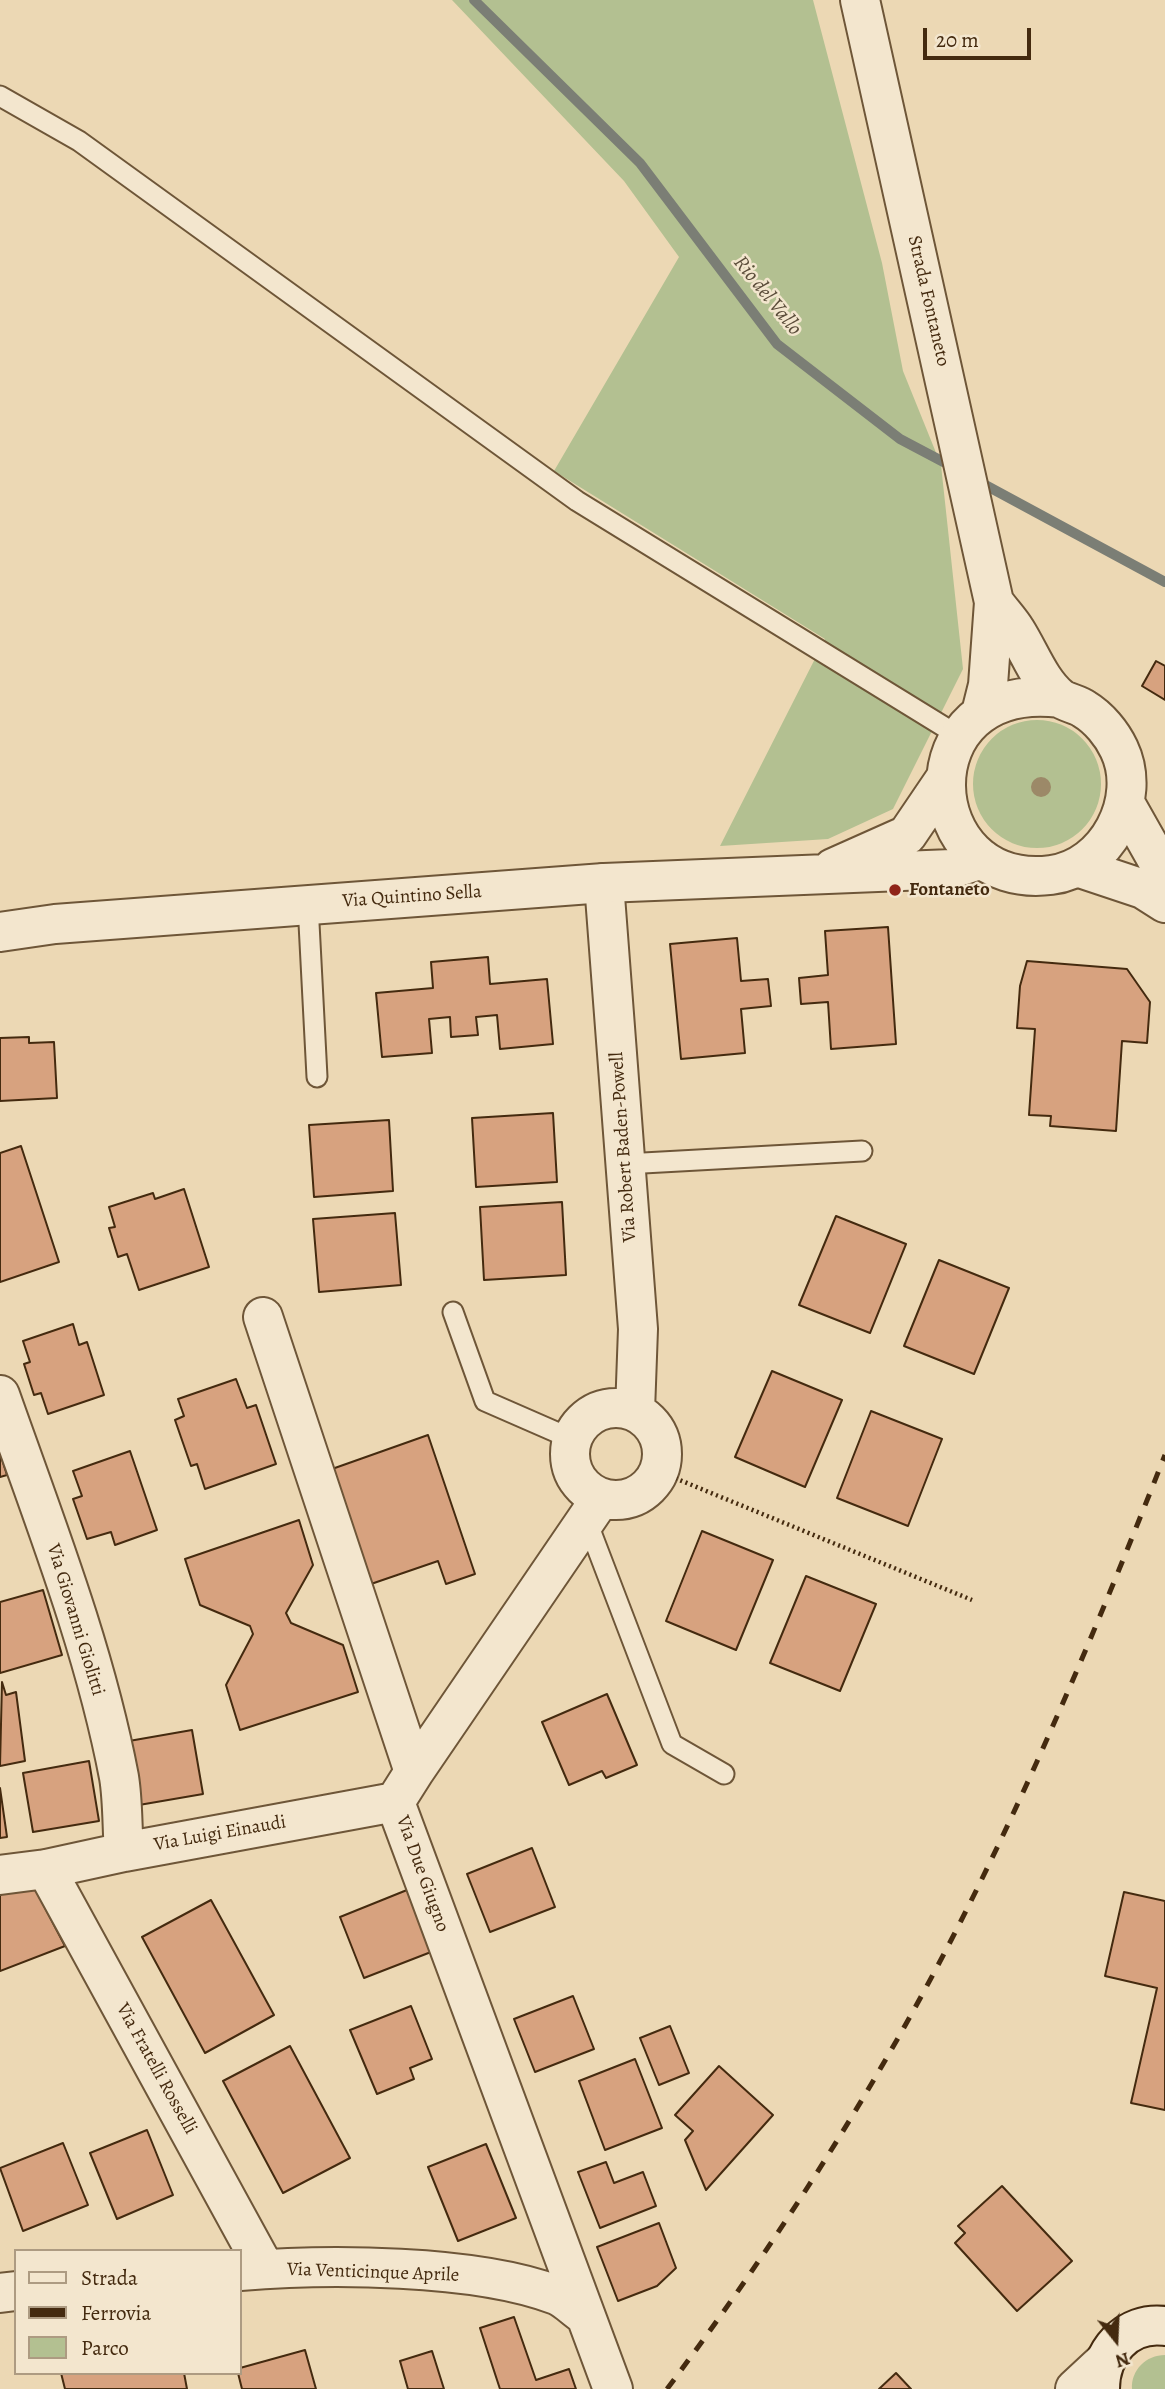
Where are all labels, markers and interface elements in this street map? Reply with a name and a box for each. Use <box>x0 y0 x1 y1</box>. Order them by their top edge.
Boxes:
scale bar <box>927 14 1036 58</box>
text: 20 m <box>936 26 979 54</box>
street label: Strada Fontaneto <box>902 233 954 369</box>
water label: Rio del Vallo <box>727 251 807 341</box>
place label: Fontaneto <box>909 879 990 901</box>
street label: Via Quintino Sella <box>342 881 482 913</box>
marker: Fontaneto <box>887 882 903 898</box>
street label: Via Robert Baden-Powell <box>606 1051 642 1243</box>
street label: Via Giovanni Giolitti <box>41 1541 109 1699</box>
street label: Via Luigi Einaudi <box>152 1811 288 1857</box>
street label: Via Due Giugno <box>390 1813 454 1935</box>
street label: Via Fratelli Rosselli <box>111 2000 201 2138</box>
legend <box>14 2249 242 2375</box>
street label: Via Venticinque Aprile <box>287 2259 459 2287</box>
text: Strada <box>81 2264 138 2292</box>
text: Ferrovia <box>81 2299 151 2327</box>
north arrow <box>1081 2305 1151 2375</box>
text: Parco <box>81 2334 129 2362</box>
text: N <box>1112 2345 1133 2374</box>

